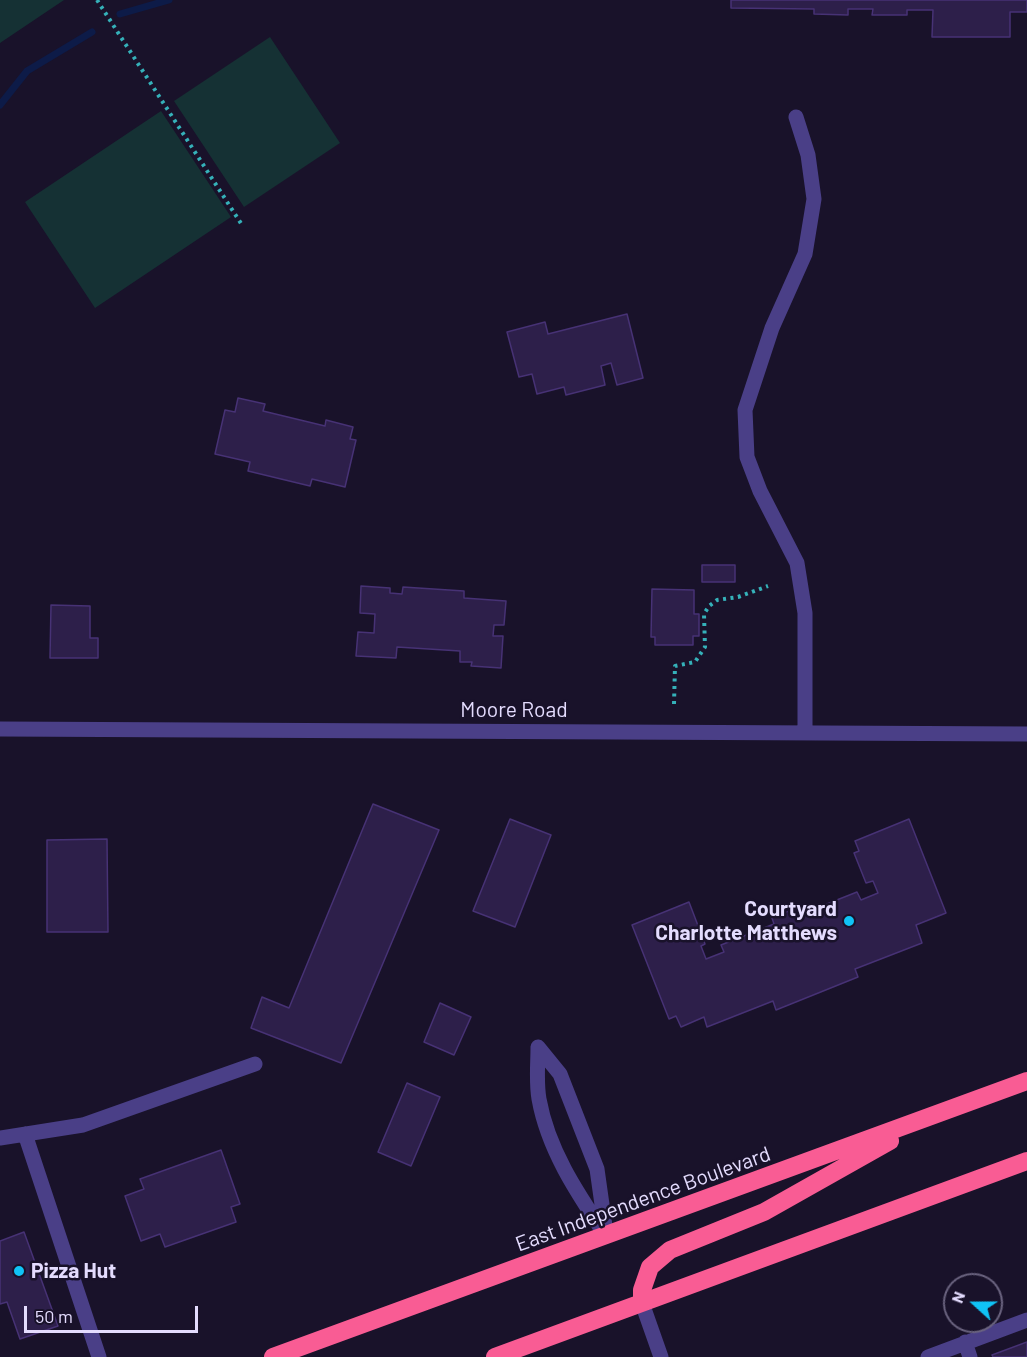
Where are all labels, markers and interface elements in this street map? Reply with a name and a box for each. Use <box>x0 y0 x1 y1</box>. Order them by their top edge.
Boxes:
street label: Moore Road <box>460 697 568 723</box>
place label: Courtyard Charlotte Matthews <box>655 896 837 946</box>
marker: Courtyard Charlotte Matthews <box>842 914 856 928</box>
street label: East Independence Boulevard <box>512 1141 774 1257</box>
place label: Pizza Hut <box>31 1258 116 1284</box>
marker: Pizza Hut <box>12 1264 26 1278</box>
north arrow <box>943 1273 1003 1333</box>
text: N <box>947 1289 968 1305</box>
scale bar <box>27 1294 201 1332</box>
text: 50 m <box>35 1305 73 1327</box>

